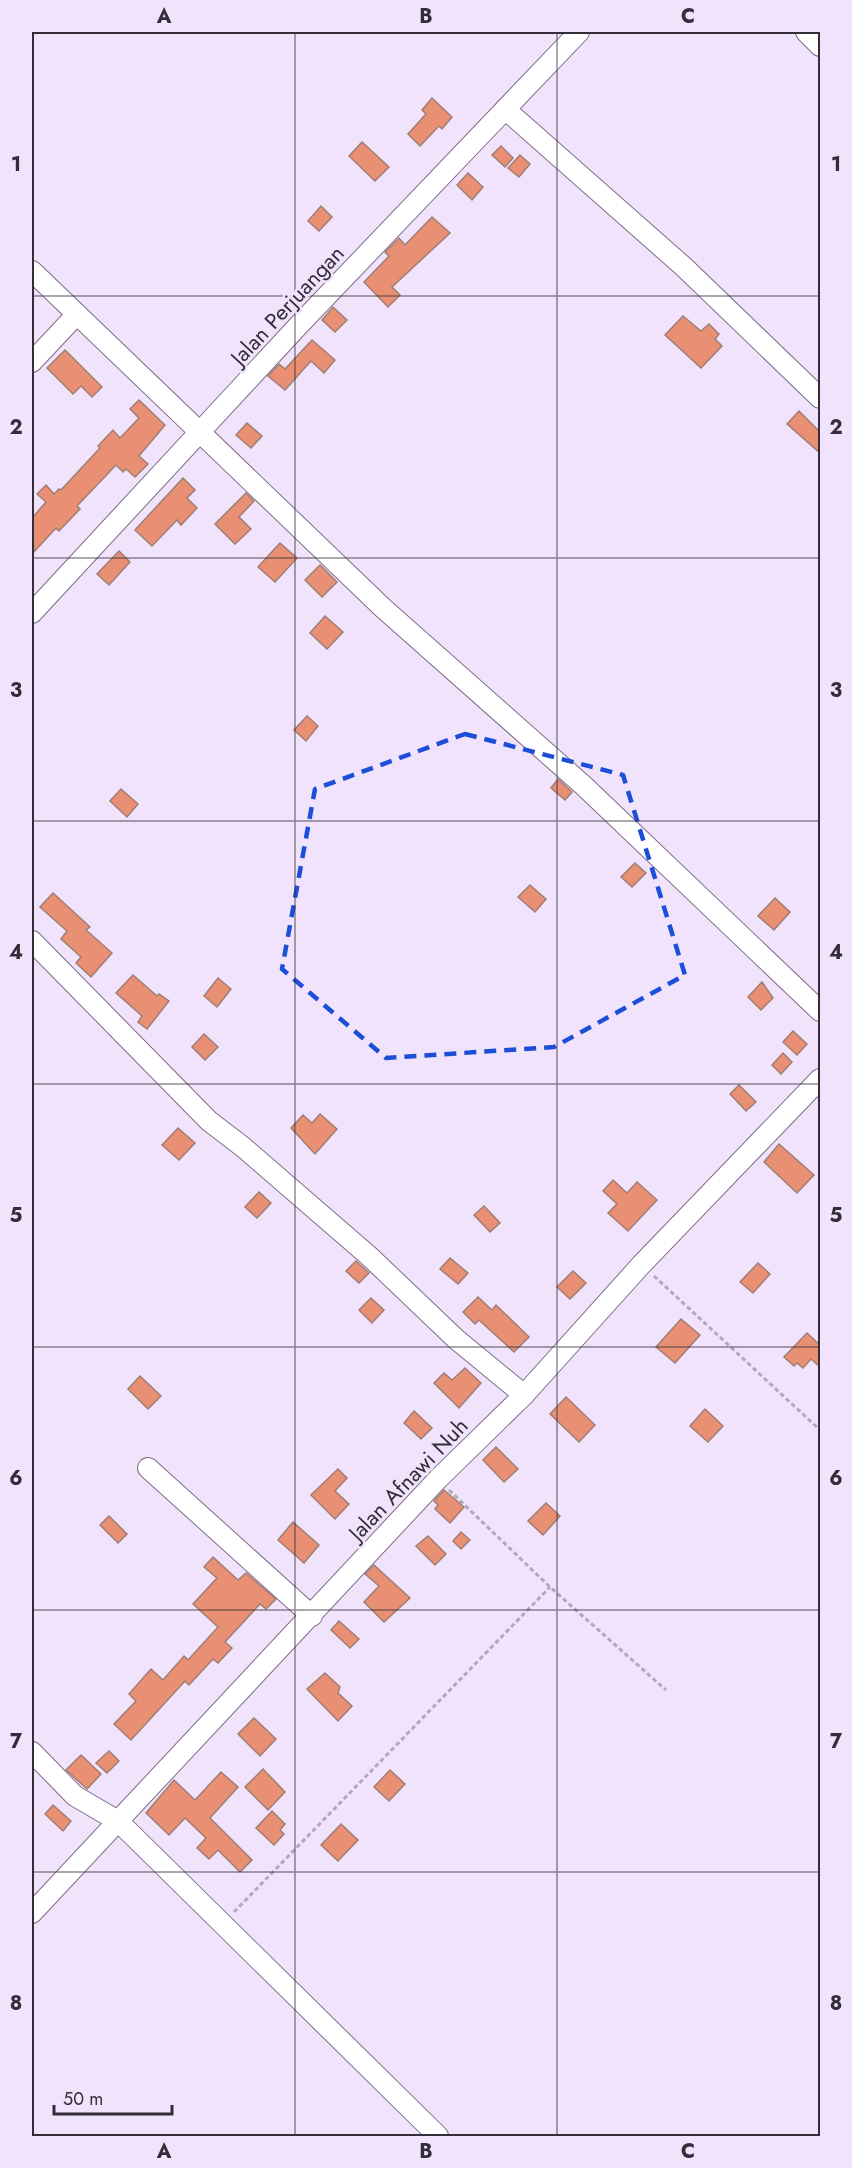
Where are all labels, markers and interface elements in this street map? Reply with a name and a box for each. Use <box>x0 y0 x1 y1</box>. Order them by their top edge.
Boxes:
text: A <box>156 2 172 31</box>
text: B <box>419 2 433 31</box>
text: C <box>681 2 695 31</box>
text: 1 <box>11 150 21 179</box>
text: 1 <box>831 150 841 179</box>
street label: Jalan Perjuangan <box>221 238 351 374</box>
text: 2 <box>9 413 23 442</box>
text: 2 <box>829 413 843 442</box>
text: 3 <box>10 676 22 705</box>
text: 3 <box>830 676 842 705</box>
text: 4 <box>9 938 23 967</box>
text: 4 <box>829 938 843 967</box>
text: 5 <box>10 1201 23 1230</box>
text: 5 <box>830 1201 843 1230</box>
street label: Jalan Afnawi Nuh <box>339 1410 475 1550</box>
text: 6 <box>9 1464 23 1493</box>
text: 6 <box>829 1464 843 1493</box>
text: 7 <box>10 1727 23 1756</box>
text: 7 <box>830 1727 843 1756</box>
text: 8 <box>10 1989 22 2018</box>
text: 8 <box>830 1989 842 2018</box>
scale bar <box>54 2078 172 2116</box>
text: 50 m <box>63 2086 103 2112</box>
text: A <box>156 2137 172 2166</box>
text: B <box>419 2137 433 2166</box>
text: C <box>681 2137 695 2166</box>

